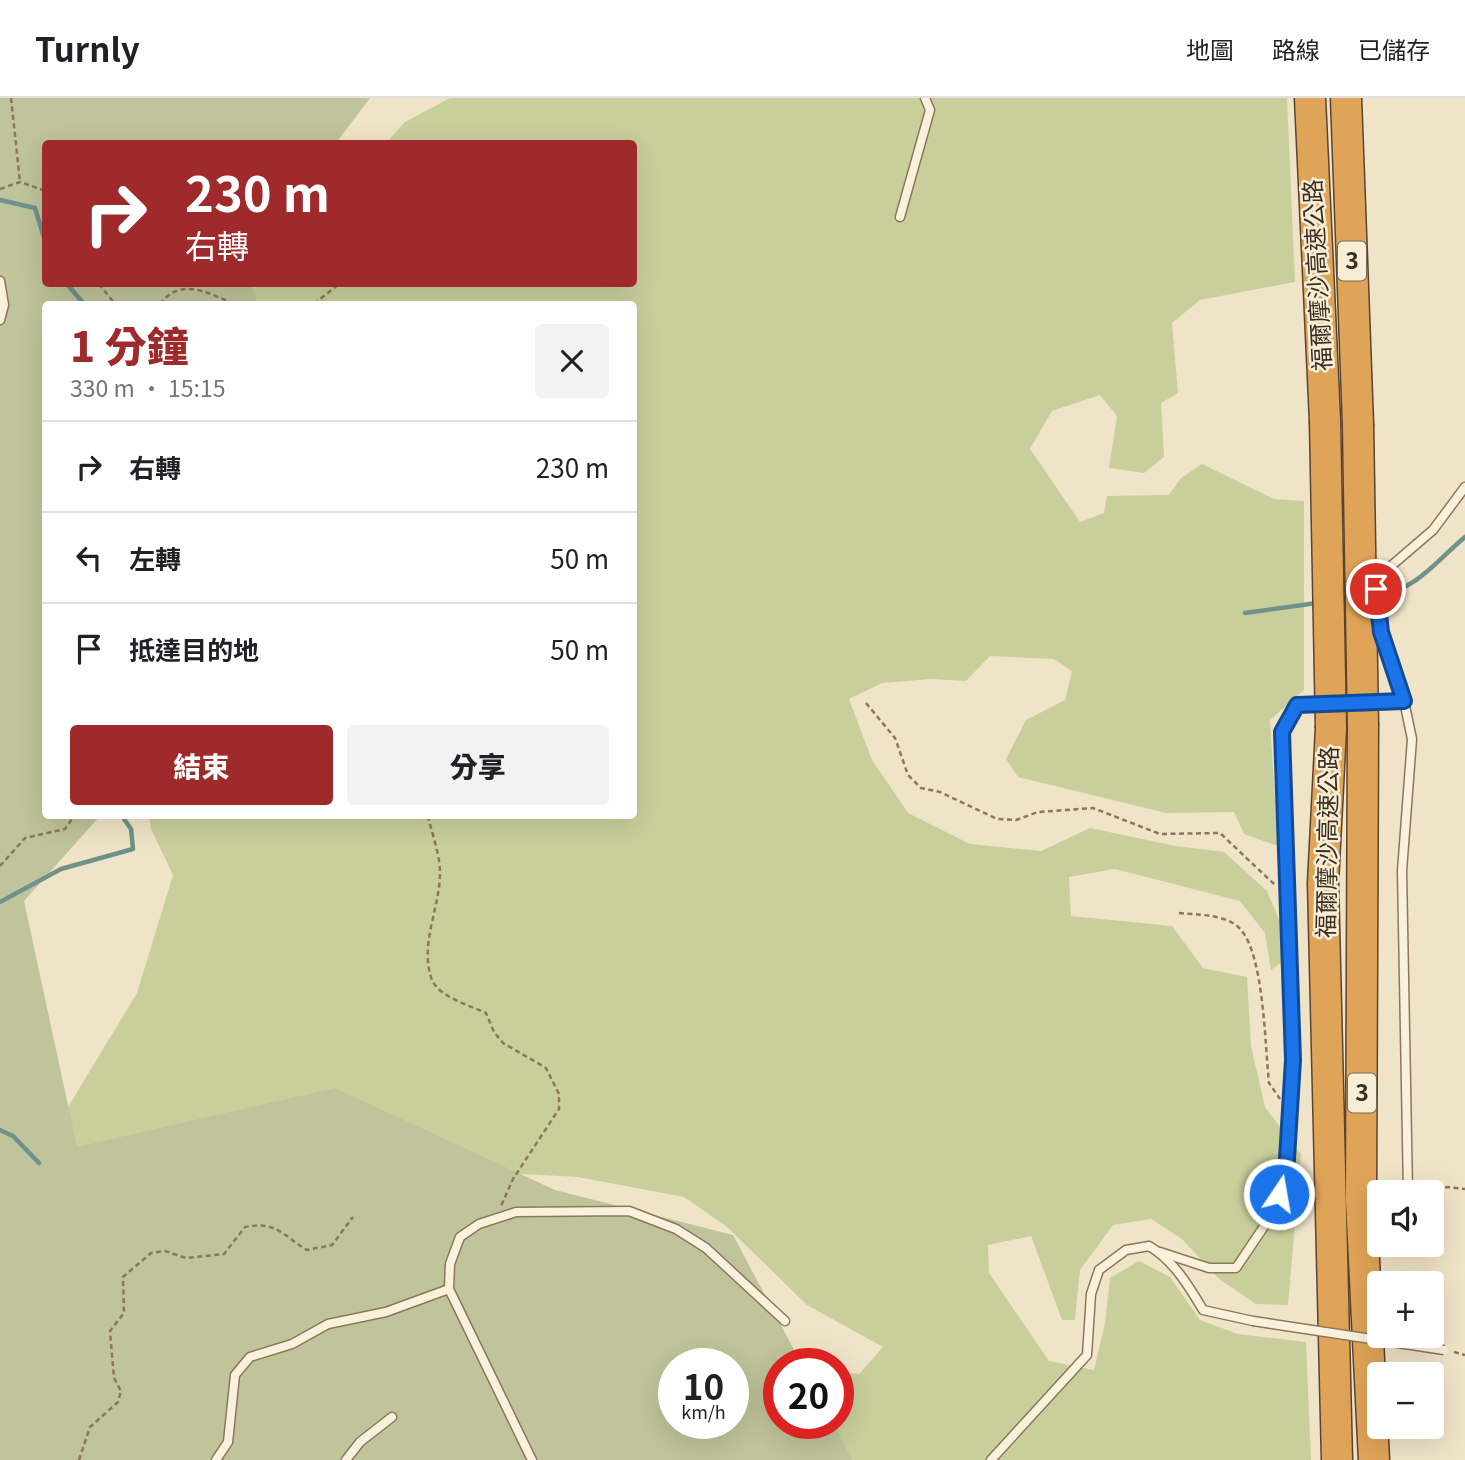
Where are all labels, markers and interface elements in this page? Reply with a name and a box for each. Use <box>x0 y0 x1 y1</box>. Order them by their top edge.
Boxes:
text: Turnly <box>35 24 140 72</box>
text: 地圖 <box>1186 31 1234 66</box>
text: 路線 <box>1272 31 1320 66</box>
text: 已儲存 <box>1358 31 1430 66</box>
text: 230 m <box>185 155 330 226</box>
icon: right <box>70 168 161 259</box>
street label: 福爾摩沙高速公路 <box>1293 178 1338 372</box>
text: 右轉 <box>185 221 249 267</box>
road number: 3 <box>1338 242 1366 280</box>
text: 1 分鐘 <box>70 313 189 374</box>
button: close <box>535 324 609 398</box>
text: 330 m · 15:15 <box>70 370 226 404</box>
icon: right <box>70 448 108 486</box>
text: 右轉 <box>129 448 181 485</box>
text: 230 m <box>536 448 609 485</box>
icon: left <box>70 539 108 577</box>
text: 左轉 <box>129 539 181 576</box>
text: 50 m <box>550 539 609 576</box>
pin <box>1346 559 1406 619</box>
icon: arrive <box>1357 570 1395 608</box>
icon: arrive <box>70 630 108 668</box>
text: 抵達目的地 <box>129 630 259 667</box>
text: 50 m <box>550 630 609 667</box>
button: 結束 <box>70 725 333 805</box>
button: 分享 <box>347 725 609 805</box>
street label: 福爾摩沙高速公路 <box>1306 746 1345 938</box>
road number: 3 <box>1348 1074 1376 1112</box>
position arrow <box>1242 1157 1316 1231</box>
map controls <box>1367 1180 1444 1439</box>
button: sound <box>1367 1180 1444 1257</box>
button: + <box>1367 1271 1444 1348</box>
speed limit sign: 20 <box>763 1348 854 1439</box>
text: 10 <box>683 1359 724 1410</box>
button: − <box>1367 1362 1444 1439</box>
text: km/h <box>681 1398 726 1424</box>

